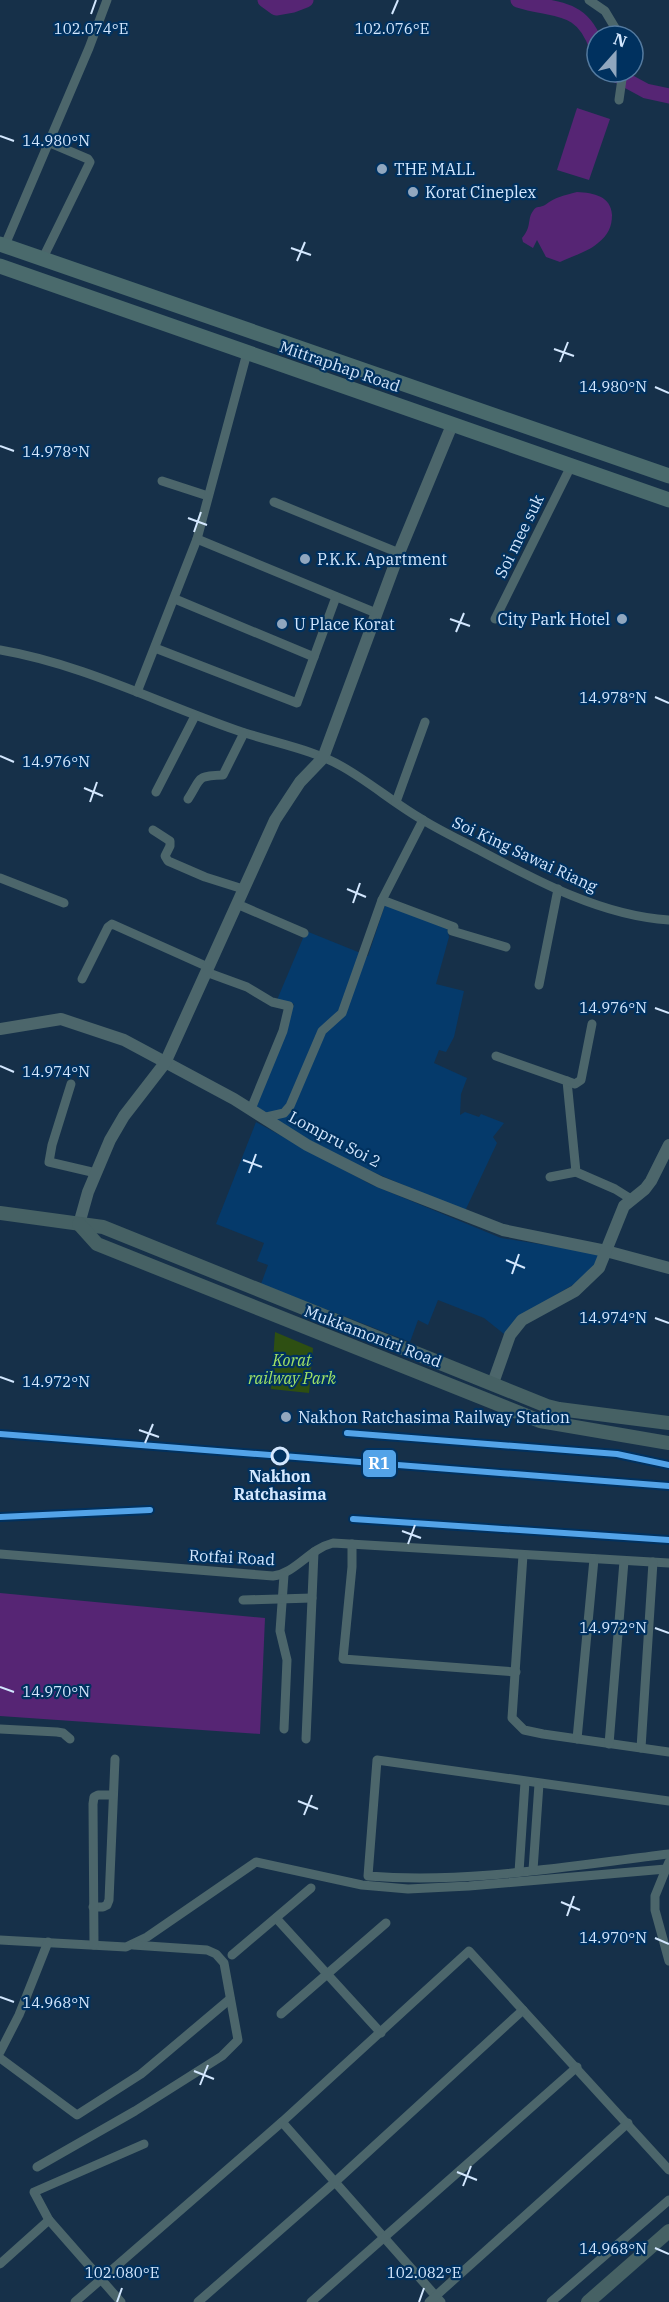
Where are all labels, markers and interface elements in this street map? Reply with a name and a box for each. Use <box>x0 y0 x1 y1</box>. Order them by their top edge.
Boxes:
text: 102.074°E <box>54 19 128 38</box>
text: 102.076°E <box>355 19 429 38</box>
north arrow <box>585 24 645 84</box>
text: N <box>611 28 630 52</box>
text: 14.980°N <box>22 131 90 150</box>
place label: THE MALL <box>394 159 475 179</box>
marker: THE MALL <box>375 162 389 176</box>
place label: Korat Cineplex <box>425 182 536 202</box>
marker: Korat Cineplex <box>406 185 420 199</box>
street label: Mittraphap Road <box>277 336 403 396</box>
text: 14.980°N <box>579 377 647 396</box>
text: 14.978°N <box>22 442 90 461</box>
street label: Soi mee suk <box>490 490 548 581</box>
place label: P.K.K. Apartment <box>317 549 447 569</box>
marker: P.K.K. Apartment <box>298 552 312 566</box>
place label: City Park Hotel <box>497 609 610 629</box>
marker: City Park Hotel <box>615 612 629 626</box>
place label: U Place Korat <box>294 614 395 634</box>
marker: U Place Korat <box>275 617 289 631</box>
text: 14.978°N <box>579 688 647 707</box>
text: 14.976°N <box>22 752 90 771</box>
street label: Soi King Sawai Riang <box>449 812 601 896</box>
text: 14.976°N <box>579 998 647 1017</box>
text: 14.974°N <box>22 1062 90 1081</box>
street label: Lompru Soi 2 <box>286 1106 384 1172</box>
street label: Mukkamontri Road <box>302 1301 445 1371</box>
text: 14.974°N <box>579 1308 647 1327</box>
park label: Korat railway Park <box>248 1350 337 1388</box>
text: 14.972°N <box>22 1372 90 1391</box>
place label: Nakhon Ratchasima Railway Station <box>298 1407 570 1427</box>
marker: Nakhon Ratchasima Railway Station <box>279 1410 293 1424</box>
marker: Nakhon Ratchasima <box>271 1447 289 1465</box>
line badge: R1 <box>362 1449 397 1478</box>
text: R1 <box>368 1453 390 1473</box>
place label: Nakhon Ratchasima <box>233 1466 327 1504</box>
street label: Rotfai Road <box>188 1545 276 1569</box>
text: 14.972°N <box>579 1618 647 1637</box>
text: 14.970°N <box>22 1682 90 1701</box>
text: 14.970°N <box>579 1928 647 1947</box>
text: 14.968°N <box>22 1993 90 2012</box>
text: 14.968°N <box>579 2239 647 2258</box>
text: 102.080°E <box>85 2263 159 2282</box>
text: 102.082°E <box>387 2263 461 2282</box>

